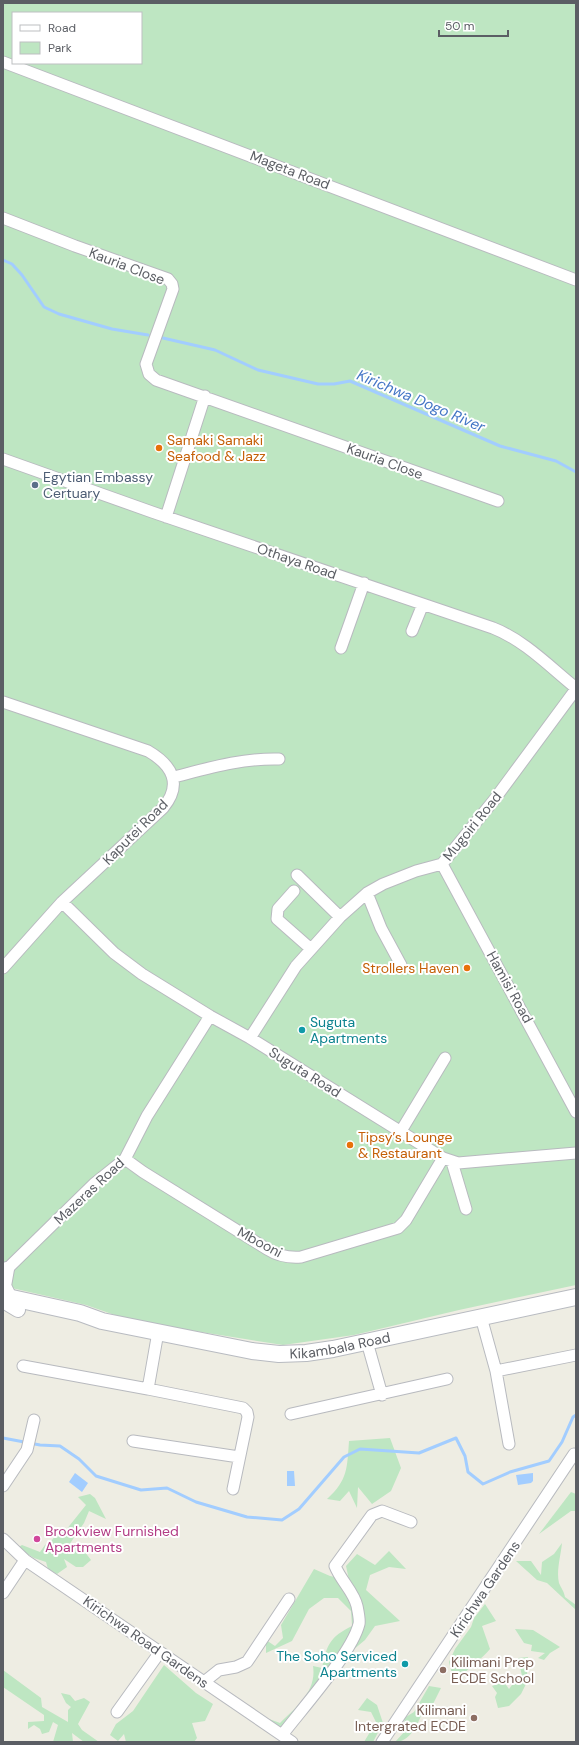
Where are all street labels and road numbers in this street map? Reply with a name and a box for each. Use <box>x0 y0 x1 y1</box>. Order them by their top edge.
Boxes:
street label: Mageta Road <box>248 147 332 193</box>
street label: Kauria Close <box>87 243 168 289</box>
street label: Kauria Close <box>344 439 426 483</box>
street label: Othaya Road <box>255 539 339 583</box>
street label: Mugoiri Road <box>439 788 505 864</box>
street label: Kaputei Road <box>99 796 171 868</box>
street label: Hamisi Road <box>483 948 537 1026</box>
street label: Suguta Road <box>266 1043 344 1101</box>
street label: Mazeras Road <box>50 1154 128 1228</box>
street label: Mbooni <box>234 1223 286 1261</box>
street label: Kikambala Road <box>289 1328 392 1363</box>
street label: Kirichwa Gardens <box>446 1537 524 1641</box>
street label: Kirichwa Road Gardens <box>80 1592 212 1692</box>

